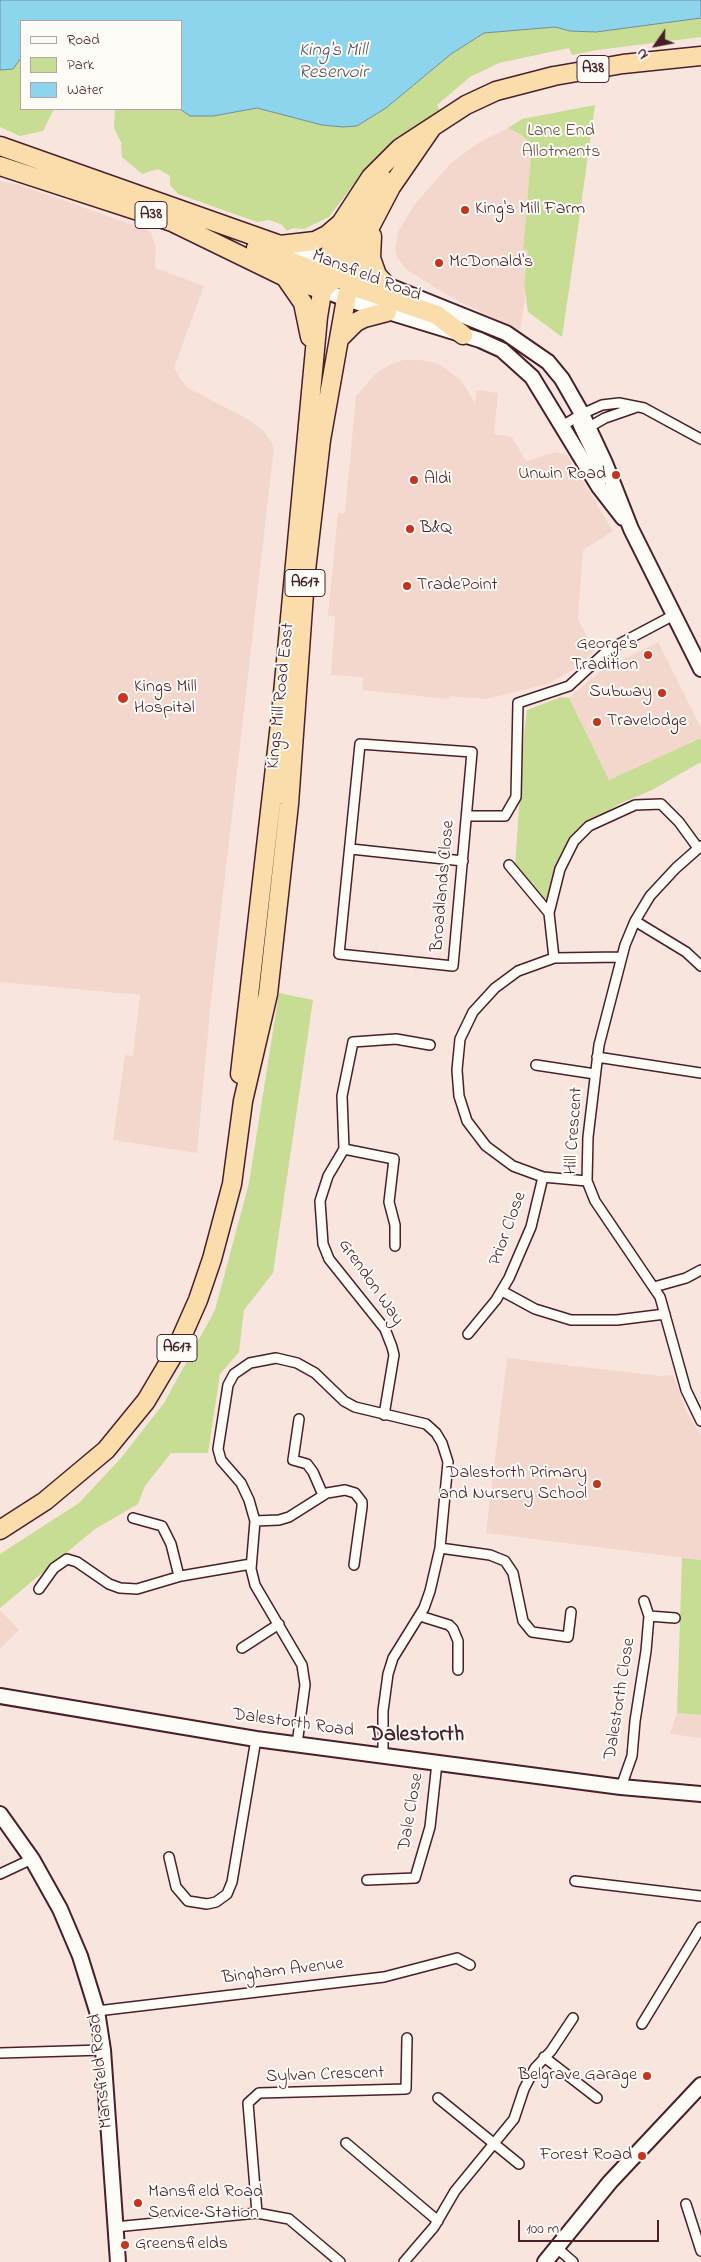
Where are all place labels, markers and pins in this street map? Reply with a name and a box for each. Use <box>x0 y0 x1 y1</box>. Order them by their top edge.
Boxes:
place label: King's Mill Farm <box>475 199 585 221</box>
marker: King's Mill Farm <box>459 204 471 216</box>
place label: McDonald's <box>449 252 533 274</box>
marker: McDonald's <box>433 257 445 269</box>
place label: Unwin Road <box>518 464 606 486</box>
place label: Aldi <box>424 469 451 491</box>
marker: Unwin Road <box>610 469 622 481</box>
marker: Aldi <box>408 474 420 486</box>
place label: B&Q <box>420 518 452 540</box>
marker: B&Q <box>404 523 416 535</box>
place label: TradePoint <box>417 575 498 597</box>
marker: TradePoint <box>401 580 413 592</box>
place label: George's Tradition <box>572 634 638 676</box>
marker: George's Tradition <box>642 649 654 661</box>
place label: Kings Mill Hospital <box>134 677 197 720</box>
place label: Subway <box>589 682 652 704</box>
marker: Subway <box>656 687 668 699</box>
marker: Kings Mill Hospital <box>116 691 130 705</box>
place label: Travelodge <box>607 711 687 733</box>
marker: Travelodge <box>591 716 603 728</box>
place label: Dalestorth Primary and Nursery School <box>439 1463 587 1506</box>
marker: Dalestorth Primary and Nursery School <box>591 1478 603 1490</box>
place label: Belgrave Garage <box>518 2065 637 2087</box>
marker: Belgrave Garage <box>641 2070 653 2082</box>
place label: Forest Road <box>540 2145 632 2167</box>
marker: Forest Road <box>636 2150 648 2162</box>
place label: Mansfield Road Service Station <box>148 2182 263 2224</box>
marker: Mansfield Road Service Station <box>132 2197 144 2209</box>
place label: Greensfields <box>135 2234 228 2256</box>
marker: Greensfields <box>119 2239 131 2251</box>

